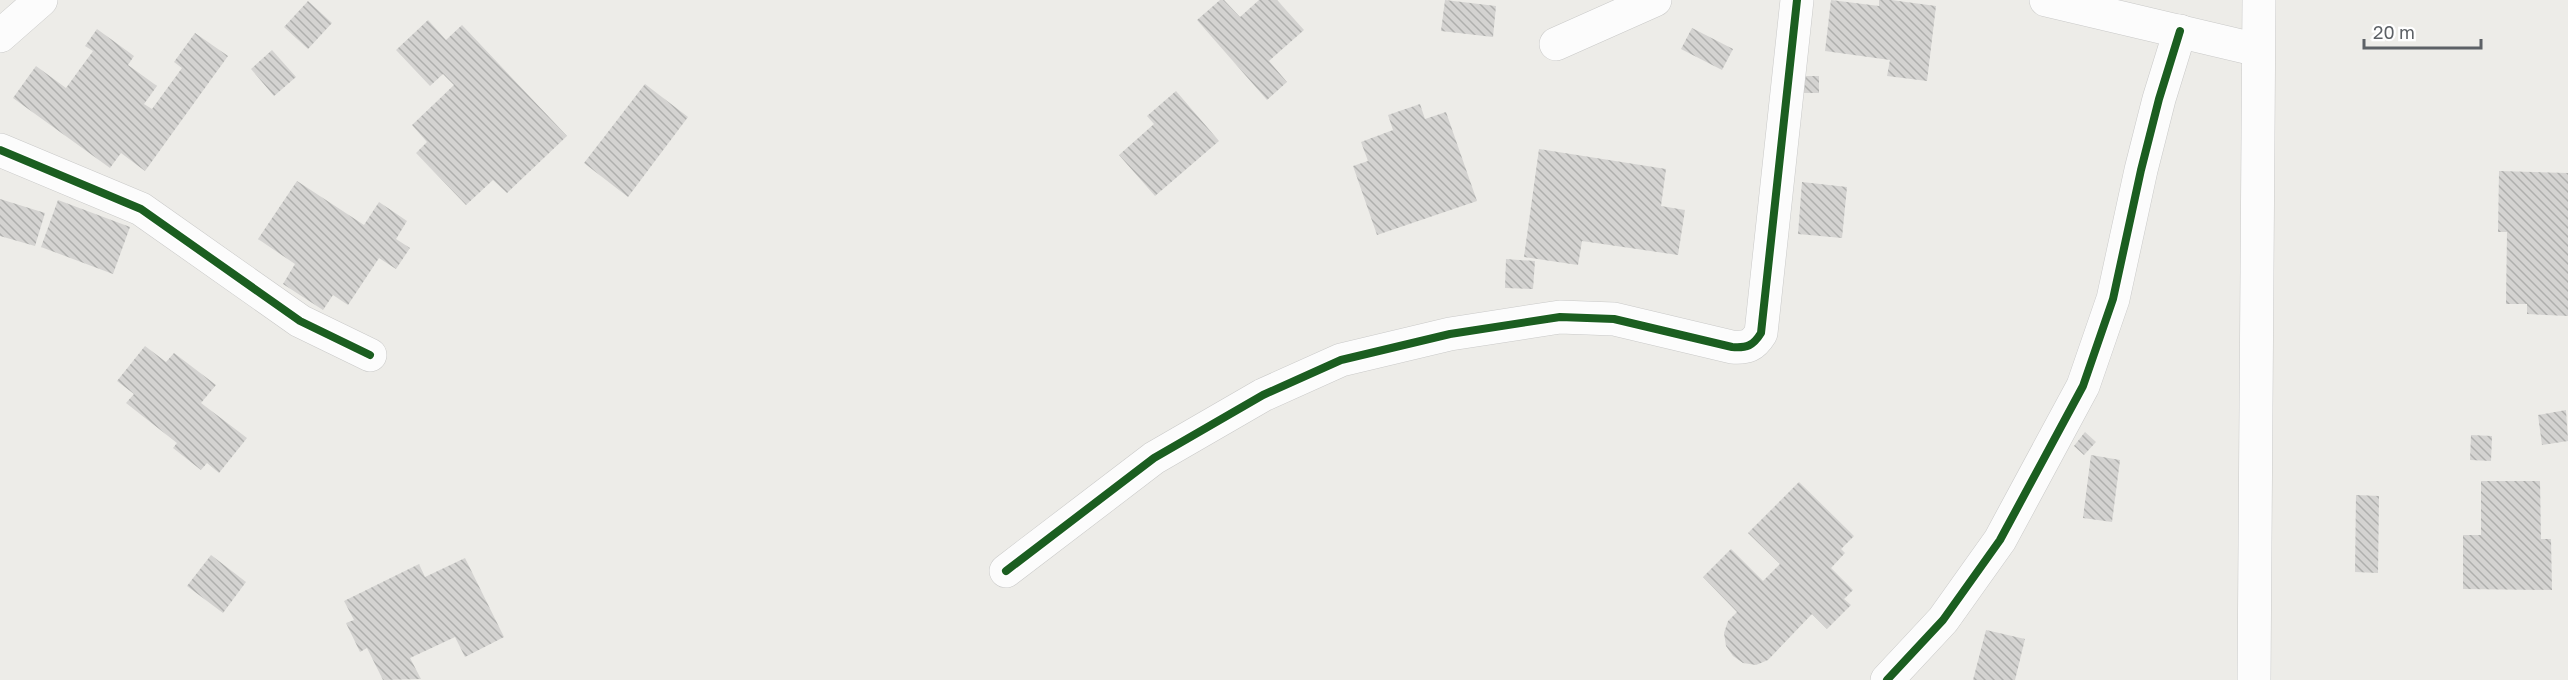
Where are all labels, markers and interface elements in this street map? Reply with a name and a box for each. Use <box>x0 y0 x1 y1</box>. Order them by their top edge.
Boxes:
scale bar <box>2364 12 2481 50</box>
text: 20 m <box>2373 21 2415 43</box>

